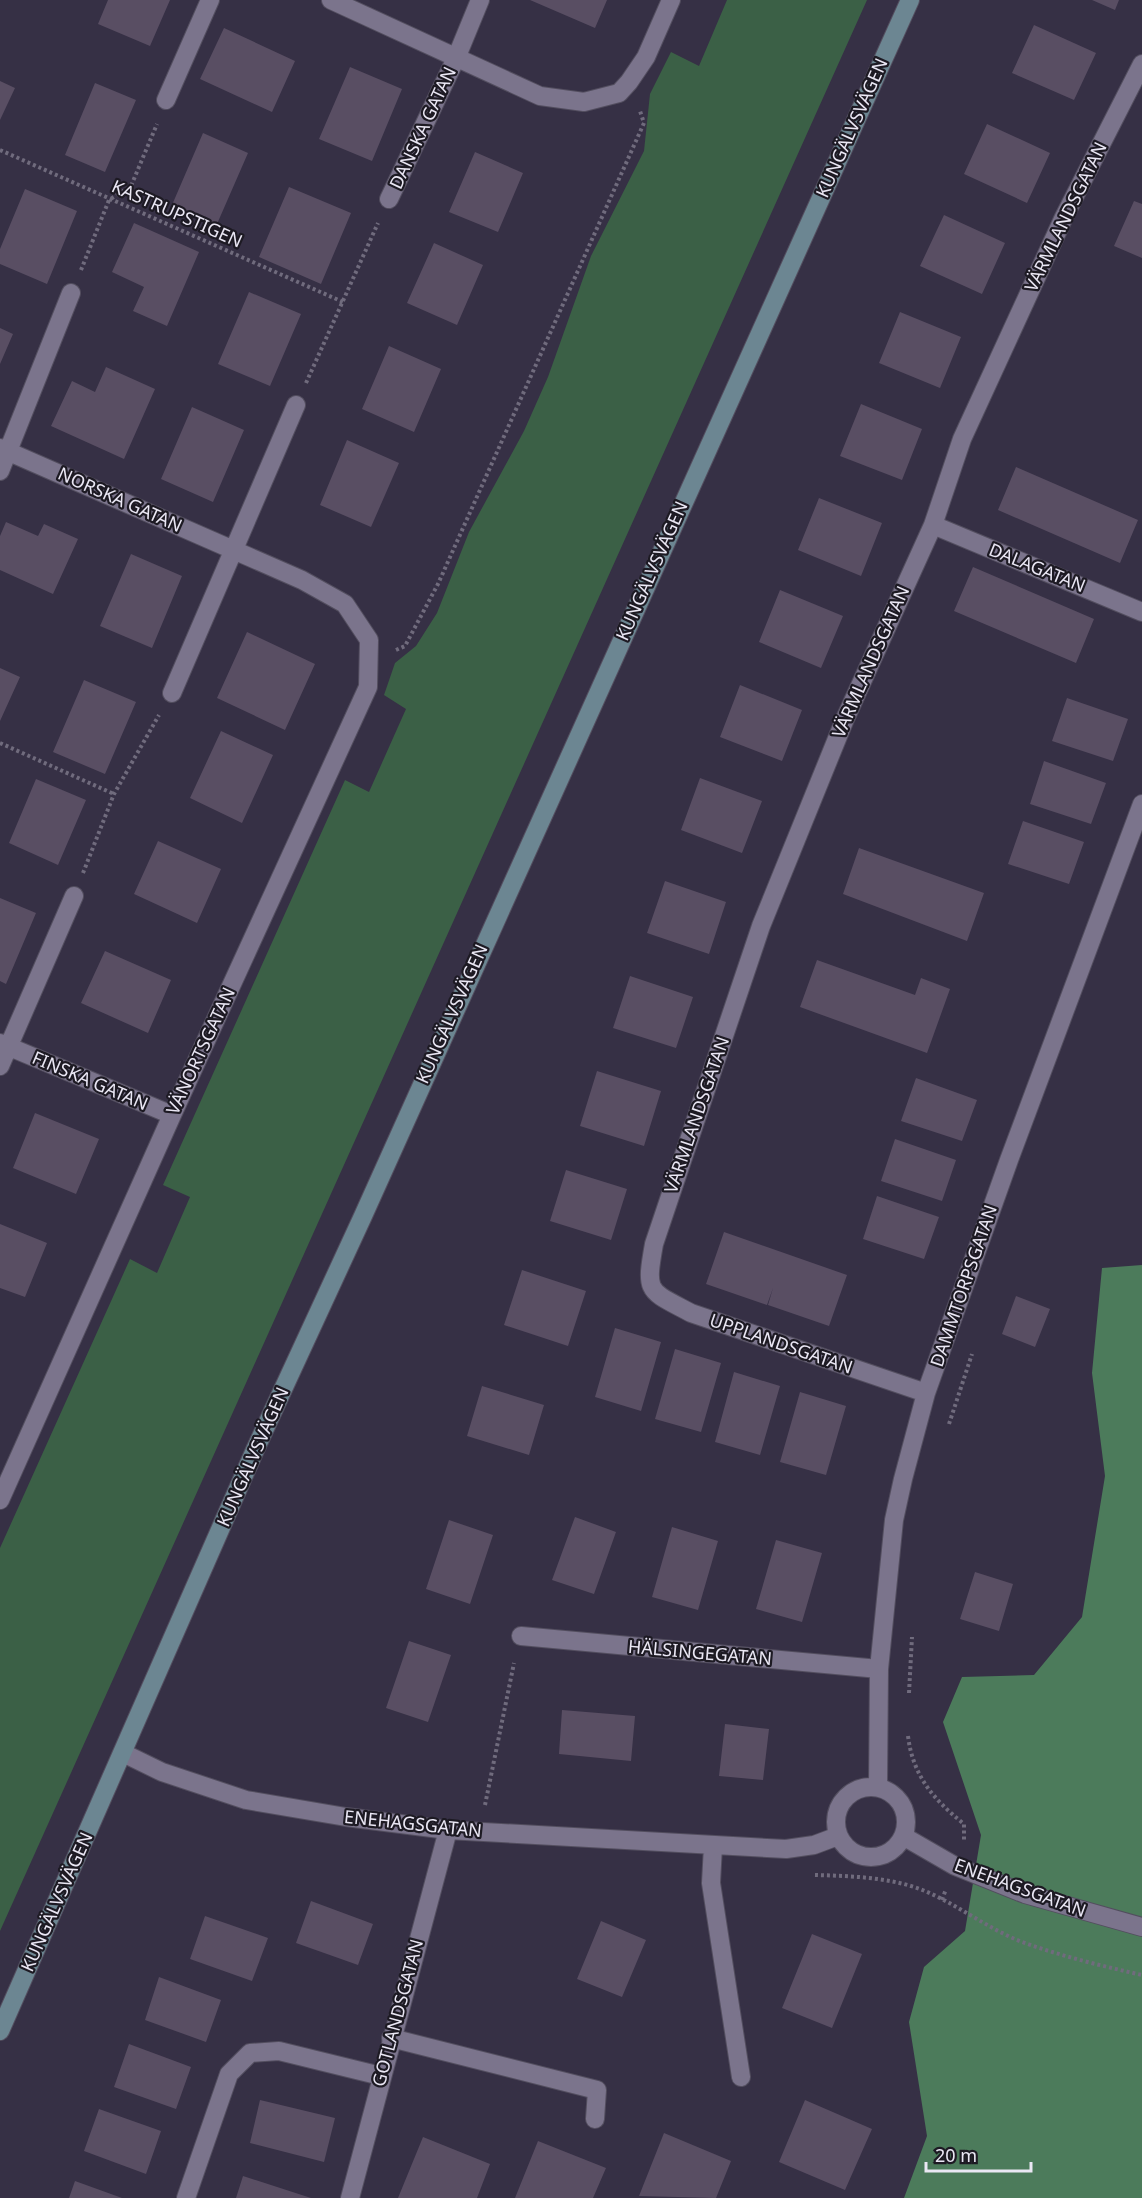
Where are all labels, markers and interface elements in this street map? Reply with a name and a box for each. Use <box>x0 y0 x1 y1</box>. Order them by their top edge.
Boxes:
street label: KUNGÄLVSVÄGEN <box>810 54 893 201</box>
street label: DANSKA GATAN <box>383 62 461 193</box>
street label: VÄRMLANDSGATAN <box>1018 138 1112 296</box>
street label: KASTRUPSTIGEN <box>108 174 246 253</box>
street label: NORSKA GATAN <box>55 461 186 537</box>
street label: KUNGÄLVSVÄGEN <box>610 497 693 644</box>
street label: DALAGATAN <box>986 537 1089 597</box>
street label: VÄRMLANDSGATAN <box>826 582 914 741</box>
street label: KUNGÄLVSVÄGEN <box>410 940 493 1087</box>
street label: VÄNORTSGATAN <box>160 983 240 1118</box>
street label: VÄRMLANDSGATAN <box>658 1033 734 1196</box>
street label: FINSKA GATAN <box>29 1045 152 1115</box>
street label: DAMMTORPSGATAN <box>924 1201 1002 1370</box>
street label: UPPLANDSGATAN <box>707 1307 856 1379</box>
street label: KUNGÄLVSVÄGEN <box>211 1383 294 1530</box>
street label: HÄLSINGEGATAN <box>627 1634 773 1670</box>
street label: ENEHAGSGATAN <box>343 1804 483 1842</box>
street label: KUNGÄLVSVÄGEN <box>15 1828 98 1975</box>
street label: ENEHAGSGATAN <box>951 1852 1089 1922</box>
street label: GOTLANDSGATAN <box>366 1936 428 2089</box>
scale bar <box>926 2135 1031 2173</box>
text: 20 m <box>935 2143 977 2167</box>

